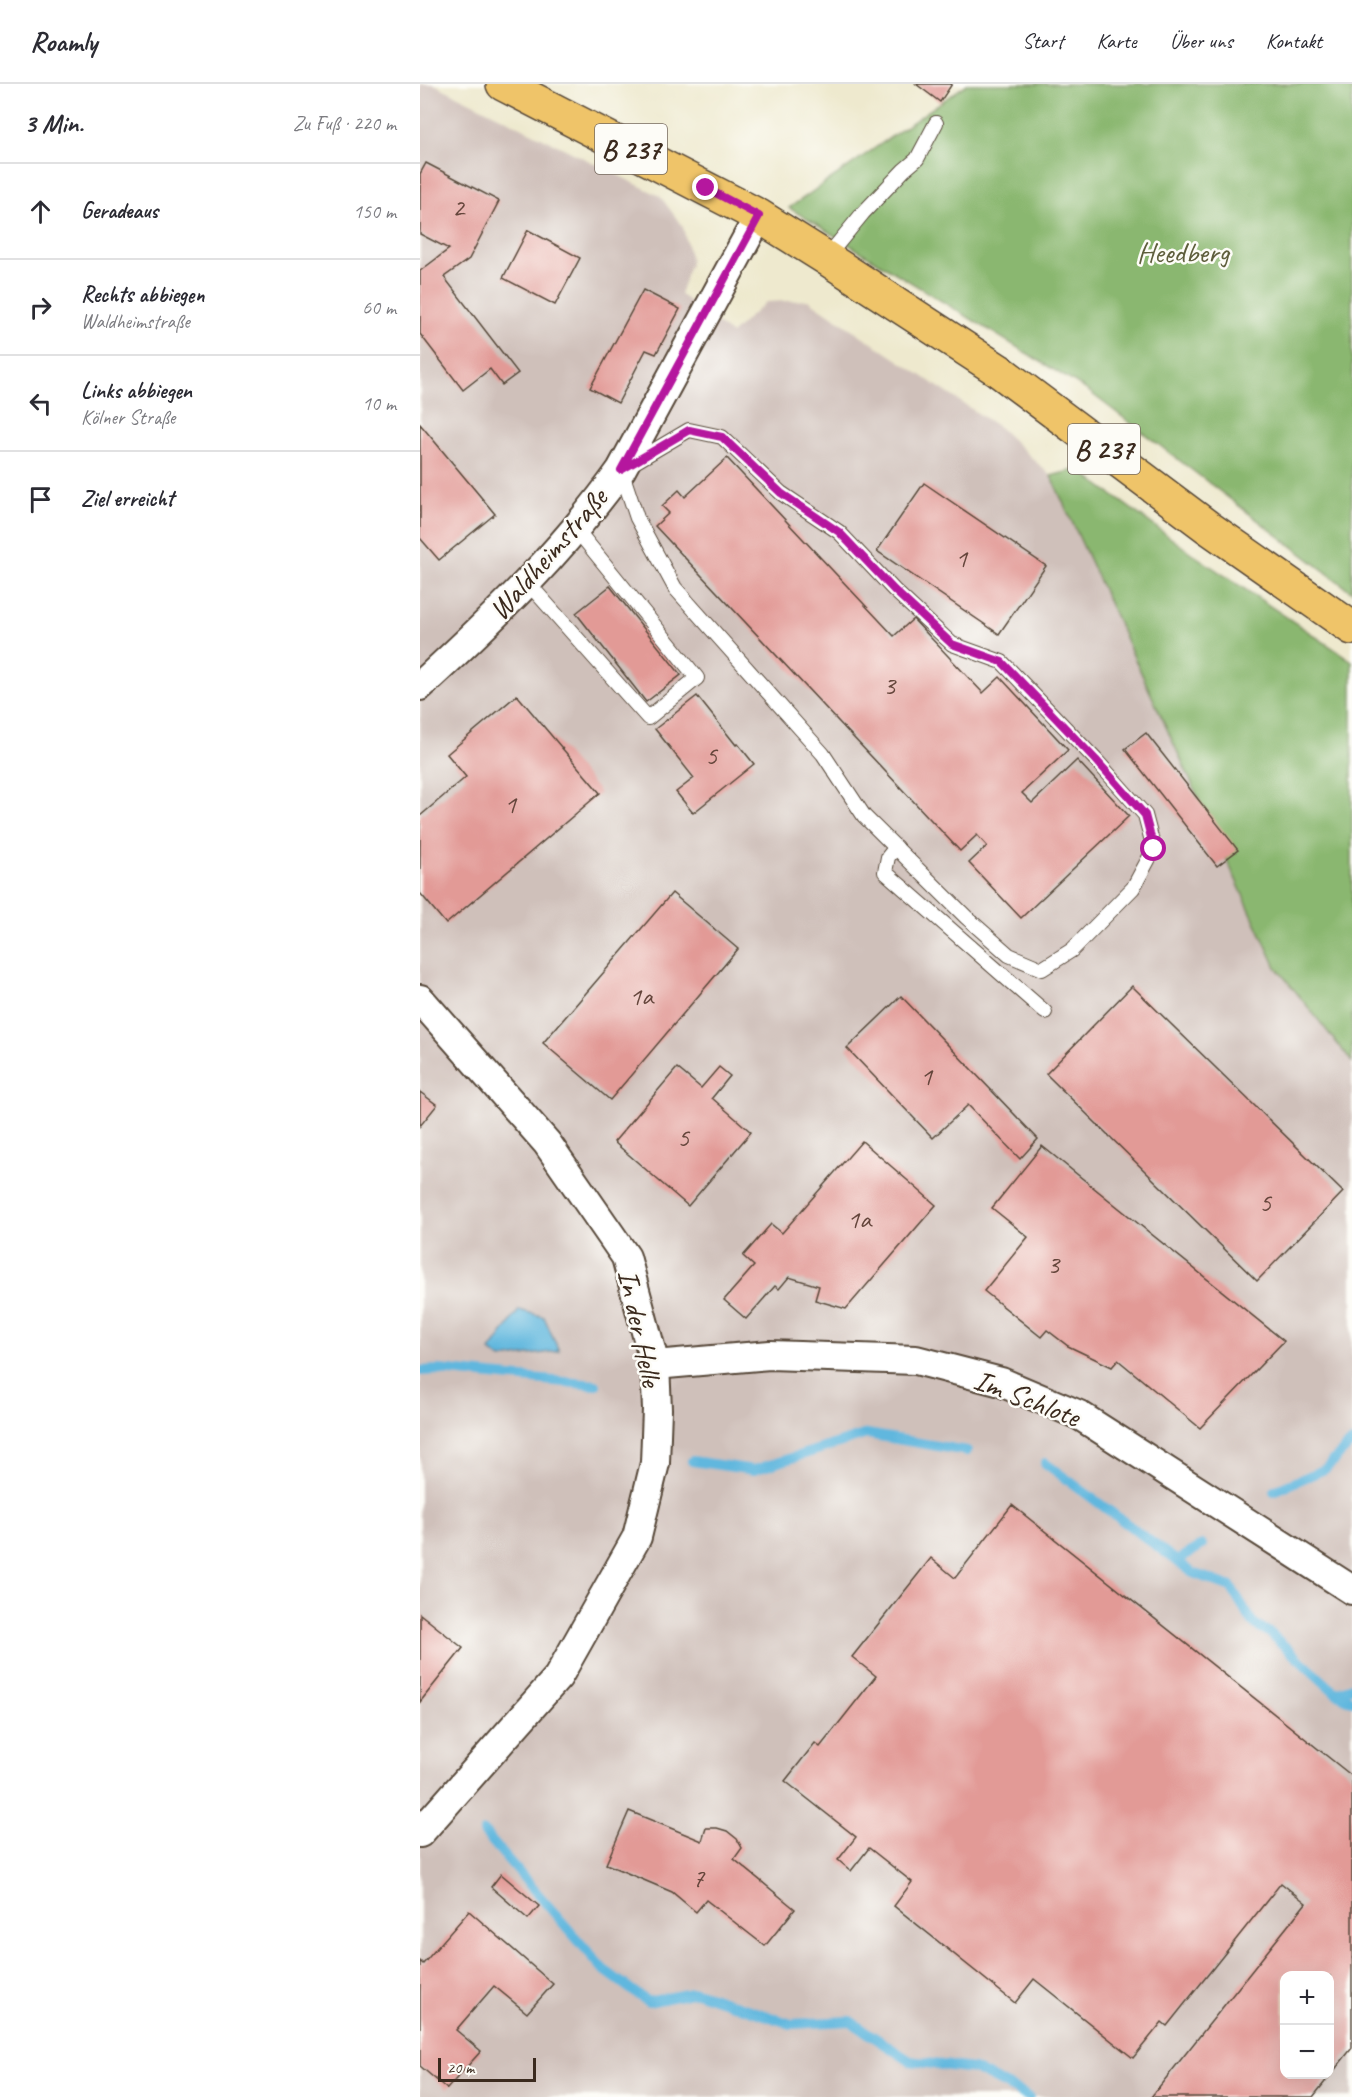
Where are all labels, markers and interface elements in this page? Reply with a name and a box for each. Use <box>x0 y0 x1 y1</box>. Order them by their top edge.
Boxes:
text: Roamly <box>30 24 97 59</box>
text: Start <box>1022 28 1063 54</box>
text: Karte <box>1096 28 1137 54</box>
text: Über uns <box>1170 28 1233 54</box>
text: Kontakt <box>1266 28 1322 54</box>
text: 3 Min. <box>24 107 83 140</box>
text: Zu Fuß · 220 m <box>293 111 396 136</box>
road number: B 237 <box>595 124 667 174</box>
route end <box>692 174 718 200</box>
house number: 2 <box>452 190 466 224</box>
icon: ahead <box>24 195 57 228</box>
text: Geradeaus <box>81 197 158 225</box>
text: 150 m <box>353 199 396 224</box>
park label: Heedberg <box>1137 233 1231 271</box>
text: Rechts abbiegen <box>81 281 204 309</box>
icon: right <box>24 291 57 324</box>
text: 60 m <box>362 295 396 320</box>
text: Waldheimstraße <box>81 309 190 334</box>
text: Links abbiegen <box>81 377 192 405</box>
icon: left <box>24 387 57 420</box>
text: 10 m <box>362 391 396 416</box>
text: Kölner Straße <box>81 405 175 430</box>
road number: B 237 <box>1068 424 1140 474</box>
street label: Waldheimstraße <box>480 478 617 628</box>
icon: arrive <box>24 483 57 516</box>
text: Ziel erreicht <box>81 485 174 513</box>
house number: 1 <box>955 541 969 575</box>
house number: 3 <box>883 668 897 702</box>
house number: 5 <box>705 738 719 772</box>
house number: 1 <box>504 787 518 821</box>
route start <box>1140 835 1166 861</box>
house number: 1a <box>629 979 655 1013</box>
house number: 1 <box>920 1059 934 1093</box>
house number: 5 <box>677 1120 691 1154</box>
house number: 5 <box>1259 1185 1273 1219</box>
house number: 1a <box>847 1202 873 1236</box>
house number: 3 <box>1047 1247 1061 1281</box>
street label: In der Helle <box>609 1266 671 1392</box>
street label: Im Schlote <box>969 1361 1087 1436</box>
house number: 7 <box>692 1861 706 1895</box>
map controls <box>1280 1971 1334 2079</box>
button: + <box>1280 1971 1334 2025</box>
button: − <box>1280 2025 1334 2079</box>
scale bar <box>438 2055 536 2082</box>
text: 20 m <box>447 2058 474 2078</box>

